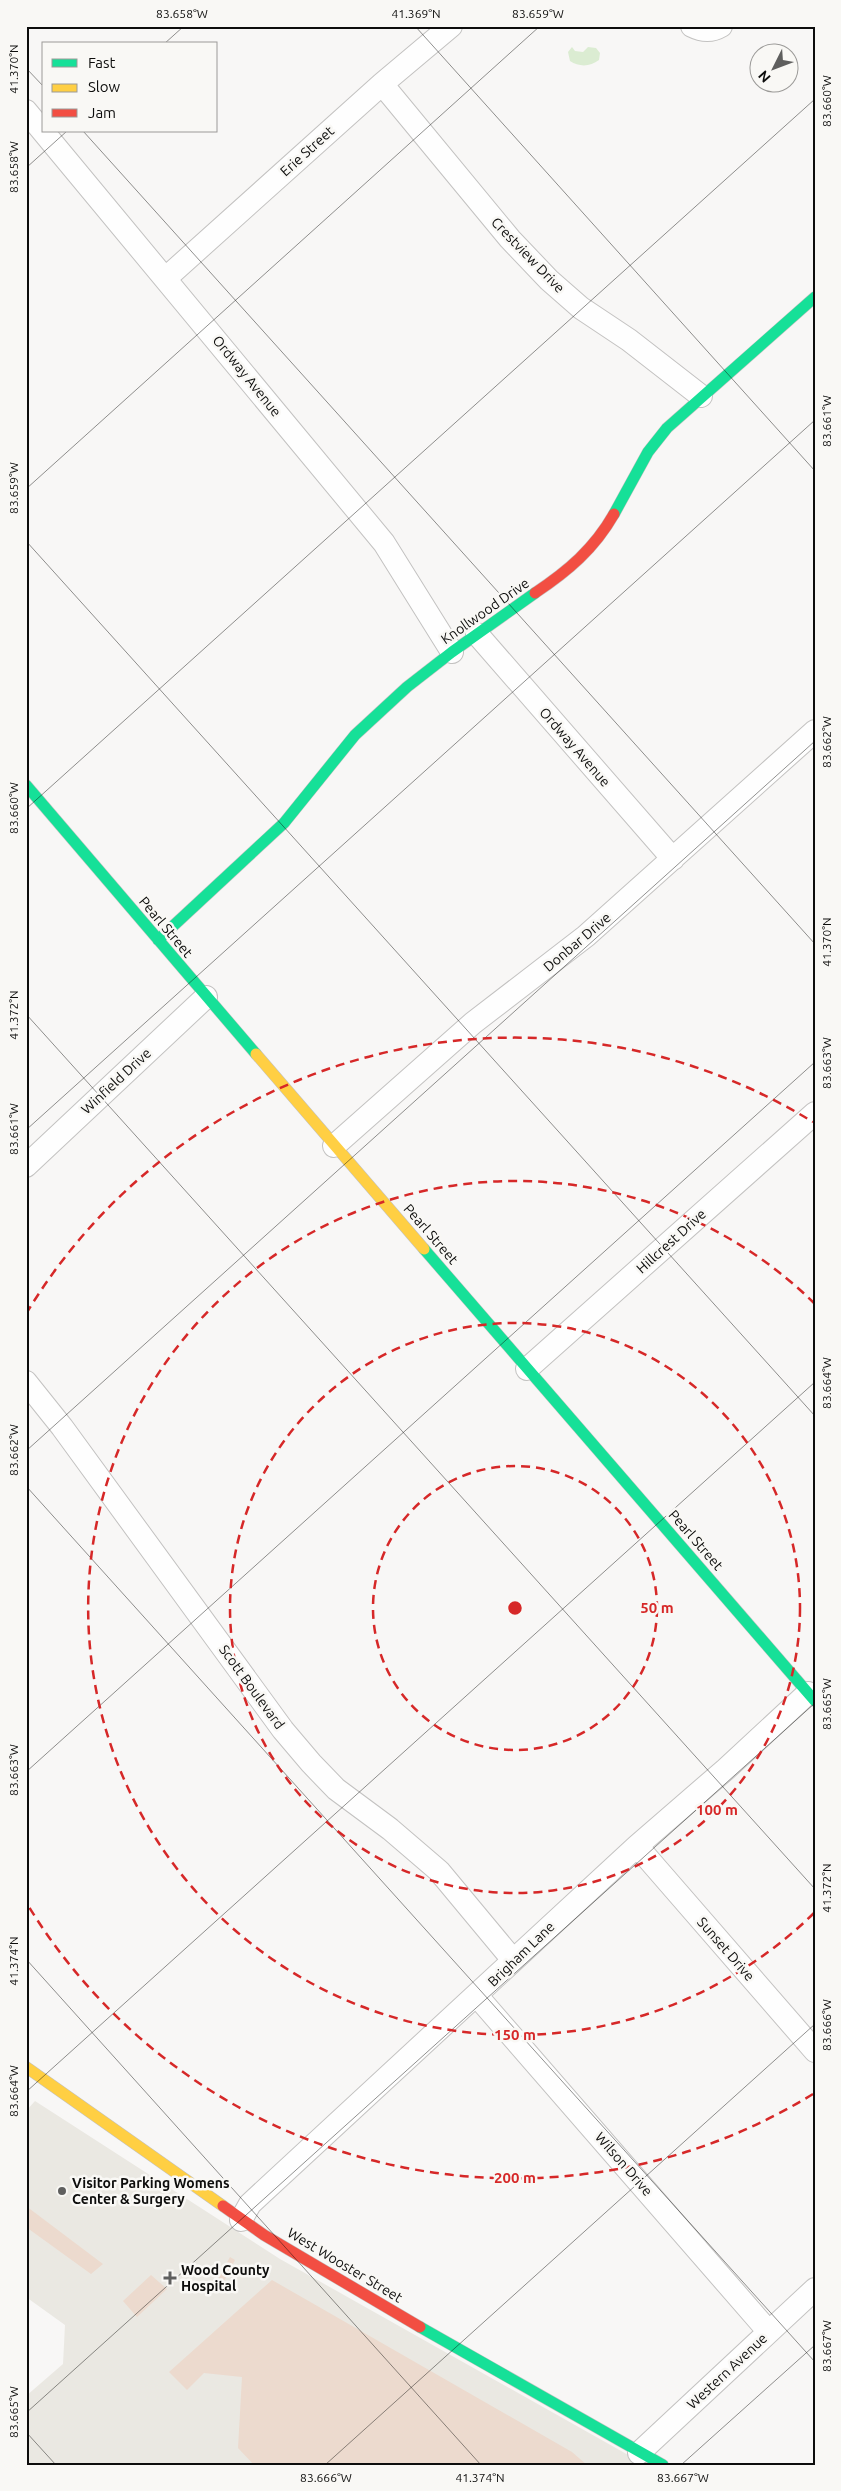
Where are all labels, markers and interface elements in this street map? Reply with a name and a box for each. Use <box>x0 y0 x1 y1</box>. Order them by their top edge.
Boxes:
text: 83.658°W <box>156 7 208 20</box>
text: 41.369°N <box>391 7 441 20</box>
text: 83.659°W <box>512 7 564 20</box>
legend <box>42 42 218 132</box>
north arrow <box>748 42 798 92</box>
text: 41.370°N <box>7 44 20 94</box>
text: Fast <box>88 54 116 71</box>
text: N <box>755 67 774 86</box>
text: 83.660°W <box>820 75 833 127</box>
text: Slow <box>88 78 121 95</box>
text: Jam <box>88 104 116 121</box>
street label: Erie Street <box>277 122 337 179</box>
text: 83.658°W <box>7 141 20 193</box>
street label: Crestview Drive <box>488 214 568 296</box>
street label: Ordway Avenue <box>209 332 285 420</box>
text: 83.661°W <box>820 395 833 447</box>
text: 83.659°W <box>7 462 20 514</box>
street label: Knollwood Drive <box>438 575 532 647</box>
street label: Ordway Avenue <box>536 704 614 790</box>
text: 83.662°W <box>820 716 833 768</box>
text: 83.660°W <box>7 782 20 834</box>
street label: Pearl Street <box>136 893 196 961</box>
street label: Donbar Drive <box>540 909 614 975</box>
text: 41.370°N <box>820 917 833 967</box>
text: 41.372°N <box>7 990 20 1040</box>
text: 83.663°W <box>820 1037 833 1089</box>
street label: Winfield Drive <box>78 1045 154 1117</box>
text: 83.661°W <box>7 1103 20 1155</box>
street label: Pearl Street <box>401 1201 462 1268</box>
street label: Hillcrest Drive <box>633 1206 709 1276</box>
text: 83.664°W <box>820 1357 833 1409</box>
text: 83.662°W <box>7 1424 20 1476</box>
street label: Pearl Street <box>666 1507 727 1574</box>
centre of rings <box>506 1599 524 1617</box>
text: 50 m <box>640 1599 674 1616</box>
street label: Scott Boulevard <box>216 1642 288 1732</box>
text: 83.665°W <box>820 1678 833 1730</box>
text: 83.663°W <box>7 1744 20 1796</box>
text: 100 m <box>696 1801 738 1818</box>
text: 41.372°N <box>820 1863 833 1913</box>
street label: Sunset Drive <box>694 1914 758 1984</box>
street label: Brigham Lane <box>484 1918 558 1990</box>
text: 41.374°N <box>7 1936 20 1986</box>
text: 83.666°W <box>820 1999 833 2051</box>
text: 150 m <box>494 2026 536 2043</box>
text: 83.664°W <box>7 2065 20 2117</box>
street label: Wilson Drive <box>592 2129 656 2199</box>
text: 200 m <box>494 2169 536 2186</box>
place label: Visitor Parking Womens Center & Surgery <box>72 2175 230 2207</box>
marker: Visitor Parking Womens Center & Surgery <box>56 2185 68 2197</box>
street label: West Wooster Street <box>285 2224 406 2306</box>
place label: Wood County Hospital <box>181 2262 270 2294</box>
marker: Wood County Hospital <box>163 2271 177 2285</box>
text: 83.667°W <box>820 2320 833 2372</box>
street label: Western Avenue <box>684 2330 770 2412</box>
text: 83.665°W <box>7 2386 20 2438</box>
text: 83.666°W <box>300 2471 352 2484</box>
text: 41.374°N <box>455 2471 505 2484</box>
text: 83.667°W <box>657 2471 709 2484</box>

